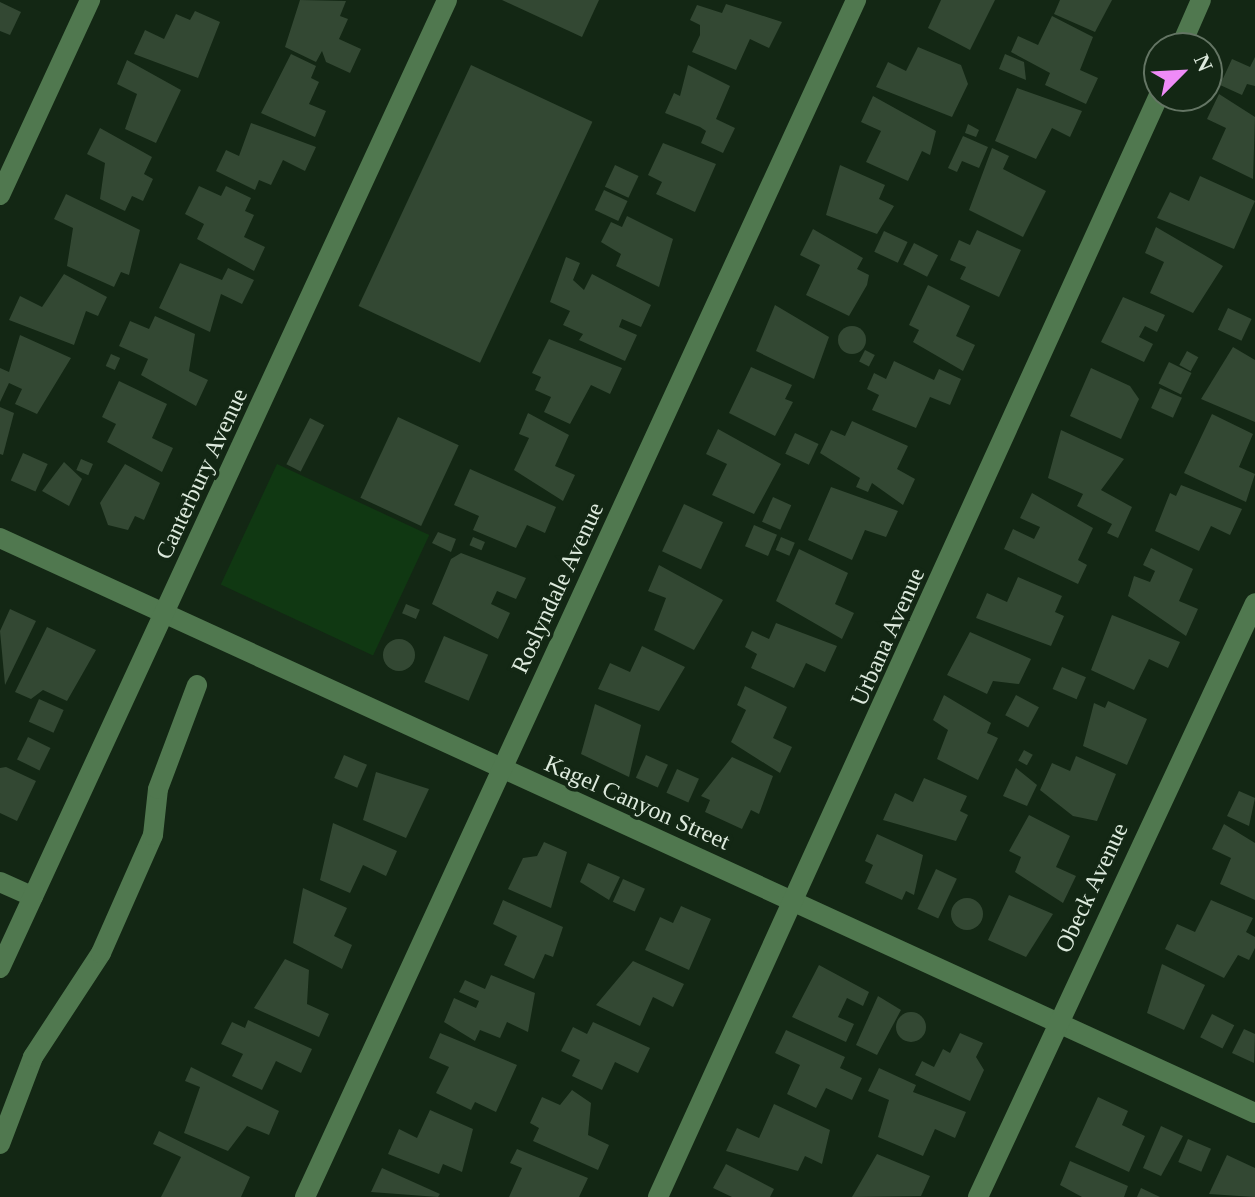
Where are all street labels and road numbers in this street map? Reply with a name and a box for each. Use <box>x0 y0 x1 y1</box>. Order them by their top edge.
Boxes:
street label: Canterbury Avenue <box>149 383 255 565</box>
street label: Roslyndale Avenue <box>505 497 611 679</box>
street label: Urbana Avenue <box>844 563 932 711</box>
street label: Kagel Canyon Street <box>540 749 734 857</box>
street label: Obeck Avenue <box>1049 818 1135 958</box>

